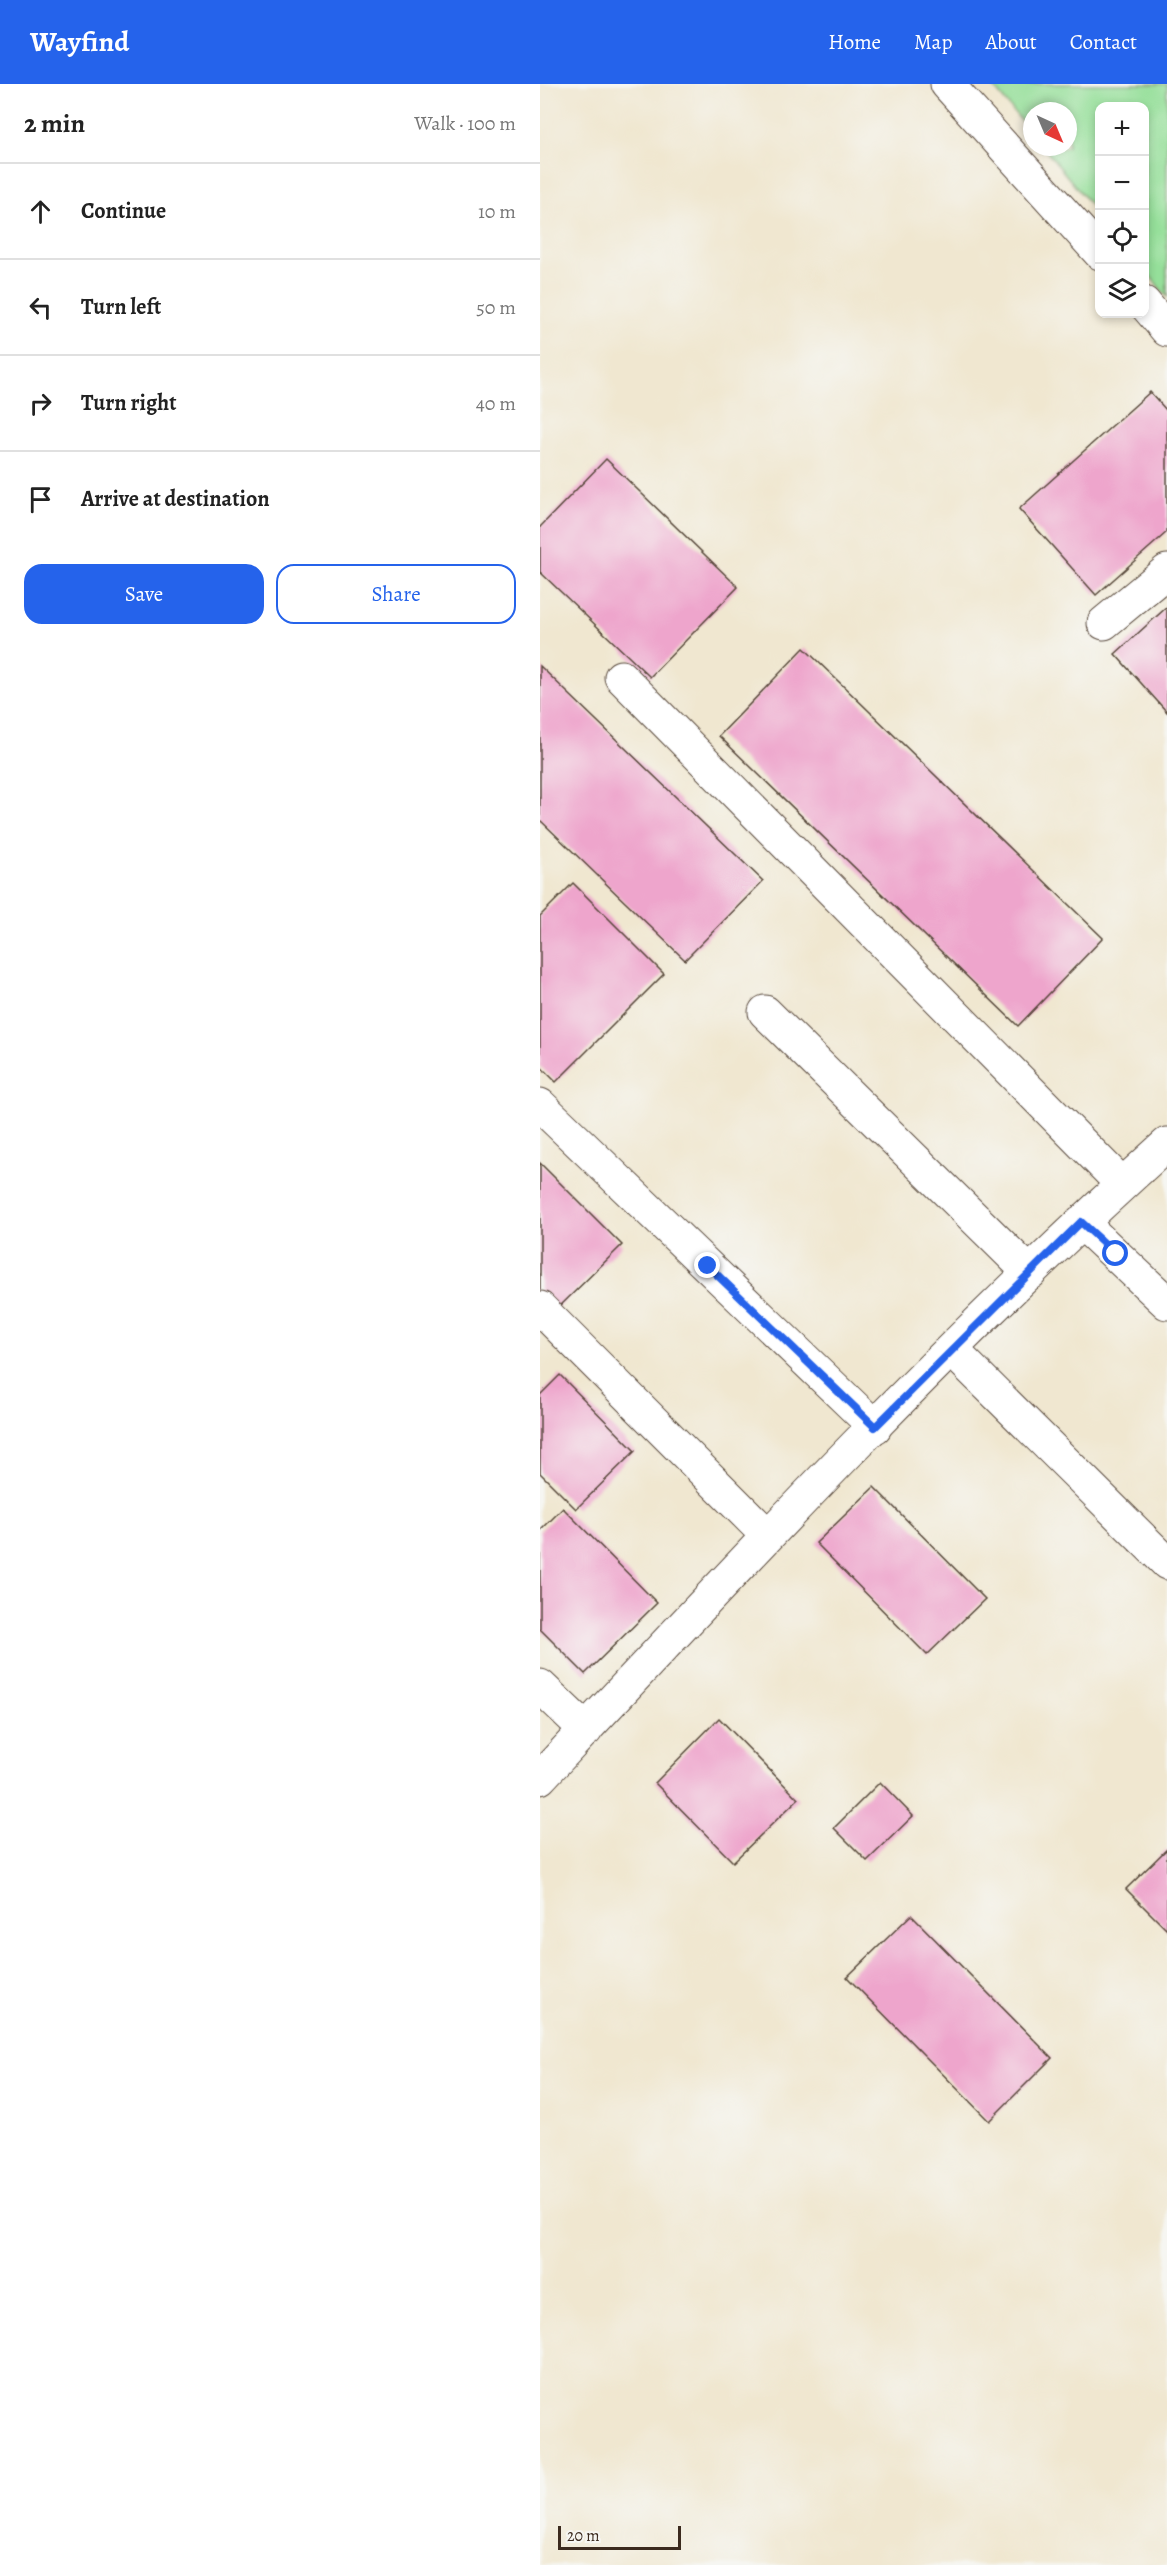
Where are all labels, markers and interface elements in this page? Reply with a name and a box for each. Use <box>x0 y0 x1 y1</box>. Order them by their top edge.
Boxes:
text: Wayfind <box>30 23 129 61</box>
text: Home <box>828 28 881 56</box>
text: Map <box>914 28 952 56</box>
text: About <box>985 28 1037 56</box>
text: Contact <box>1070 28 1137 56</box>
north arrow <box>1023 102 1077 156</box>
map controls <box>1095 102 1149 318</box>
button: + <box>1095 102 1149 156</box>
text: 2 min <box>24 106 85 141</box>
text: Walk · 100 m <box>414 110 516 137</box>
button: − <box>1095 156 1149 210</box>
icon: ahead <box>24 195 57 228</box>
text: Continue <box>81 196 166 226</box>
text: 10 m <box>478 198 516 225</box>
button: locate <box>1095 210 1149 264</box>
button: layers <box>1095 264 1149 318</box>
icon: left <box>24 291 57 324</box>
text: Turn left <box>81 292 161 322</box>
text: 50 m <box>476 294 516 321</box>
icon: right <box>24 387 57 420</box>
text: Turn right <box>81 388 177 418</box>
text: 40 m <box>476 390 516 417</box>
icon: arrive <box>24 483 57 516</box>
text: Arrive at destination <box>81 484 270 514</box>
button: Save <box>24 564 264 624</box>
button: Share <box>276 564 516 624</box>
route start <box>1102 1240 1128 1266</box>
route end <box>694 1252 720 1278</box>
scale bar <box>558 2523 681 2550</box>
text: 20 m <box>567 2525 600 2547</box>

